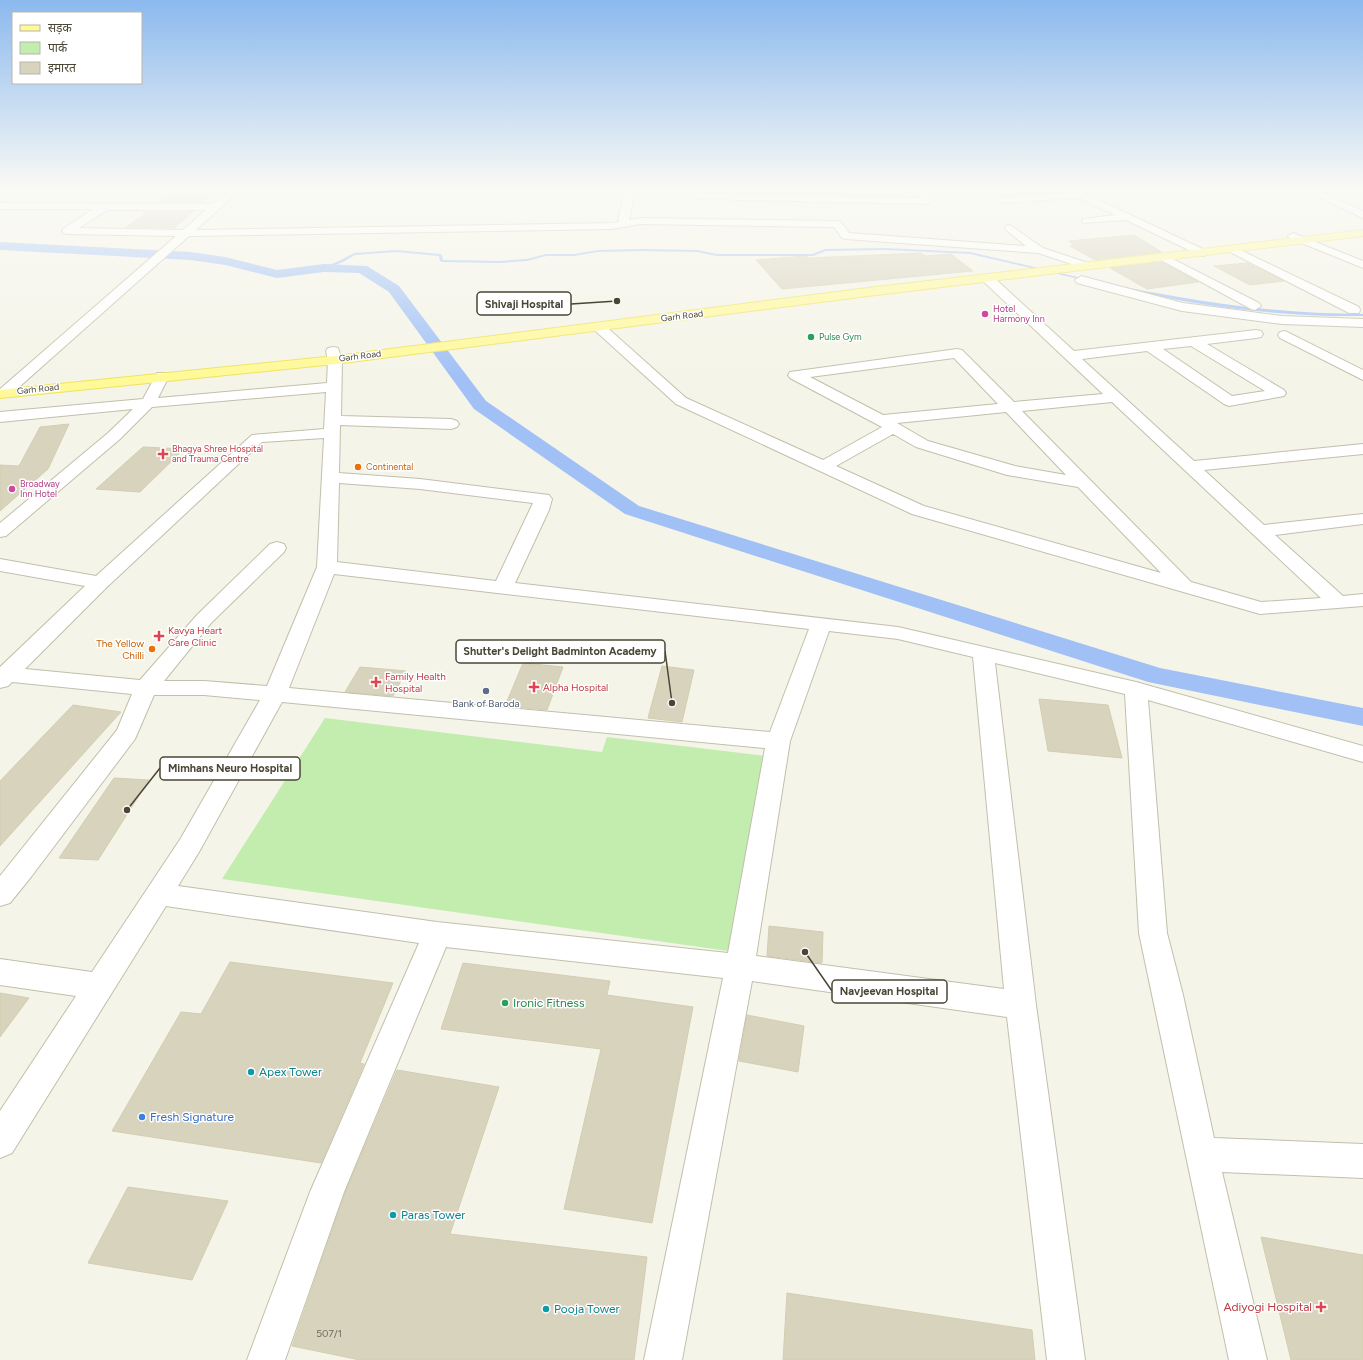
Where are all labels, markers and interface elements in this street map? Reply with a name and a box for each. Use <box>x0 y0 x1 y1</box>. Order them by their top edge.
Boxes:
legend <box>12 12 142 84</box>
text: सड़क <box>48 21 73 35</box>
text: पार्क <box>48 41 68 55</box>
text: इमारत <box>48 61 77 75</box>
callout: Shivaji Hospital <box>477 292 571 315</box>
text: Shivaji Hospital <box>485 298 564 311</box>
place label: Hotel Harmony Inn <box>993 303 1045 324</box>
street label: Garh Road <box>660 307 704 324</box>
marker: Hotel Harmony Inn <box>980 309 990 319</box>
place label: Pulse Gym <box>819 331 862 342</box>
marker: Pulse Gym <box>806 332 816 342</box>
street label: Garh Road <box>338 347 382 364</box>
street label: Garh Road <box>16 381 60 396</box>
place label: Bhagya Shree Hospital and Trauma Centre <box>172 443 263 464</box>
marker: Bhagya Shree Hospital and Trauma Centre <box>157 448 169 460</box>
place label: Continental <box>366 461 413 472</box>
marker: Continental <box>353 462 363 472</box>
place label: Broadway Inn Hotel <box>20 478 60 499</box>
marker: Broadway Inn Hotel <box>7 484 17 494</box>
place label: Kavya Heart Care Clinic <box>168 624 222 649</box>
marker: Kavya Heart Care Clinic <box>153 630 165 642</box>
place label: The Yellow Chilli <box>96 637 144 662</box>
callout: Shutter's Delight Badminton Academy <box>456 640 665 663</box>
marker: The Yellow Chilli <box>147 644 157 654</box>
text: Shutter's Delight Badminton Academy <box>463 645 657 658</box>
place label: Family Health Hospital <box>385 670 446 695</box>
marker: Family Health Hospital <box>370 676 382 688</box>
marker: Alpha Hospital <box>528 681 540 693</box>
place label: Alpha Hospital <box>543 681 608 694</box>
marker: Bank of Baroda <box>481 686 491 696</box>
place label: Bank of Baroda <box>452 697 520 710</box>
callout: Mimhans Neuro Hospital <box>160 757 300 780</box>
text: Mimhans Neuro Hospital <box>168 762 292 775</box>
callout: Navjeevan Hospital <box>832 980 947 1003</box>
text: Navjeevan Hospital <box>840 985 938 998</box>
place label: Ironic Fitness <box>513 996 585 1010</box>
marker: Ironic Fitness <box>500 998 510 1008</box>
place label: Apex Tower <box>259 1065 322 1079</box>
marker: Apex Tower <box>246 1067 256 1077</box>
place label: Fresh Signature <box>150 1110 235 1124</box>
marker: Fresh Signature <box>137 1112 147 1122</box>
place label: Paras Tower <box>401 1208 465 1222</box>
marker: Paras Tower <box>388 1210 398 1220</box>
place label: Adiyogi Hospital <box>1224 1300 1312 1314</box>
marker: Adiyogi Hospital <box>1315 1301 1327 1313</box>
place label: Pooja Tower <box>554 1302 620 1316</box>
marker: Pooja Tower <box>541 1304 551 1314</box>
house number: 507/1 <box>316 1327 342 1340</box>

